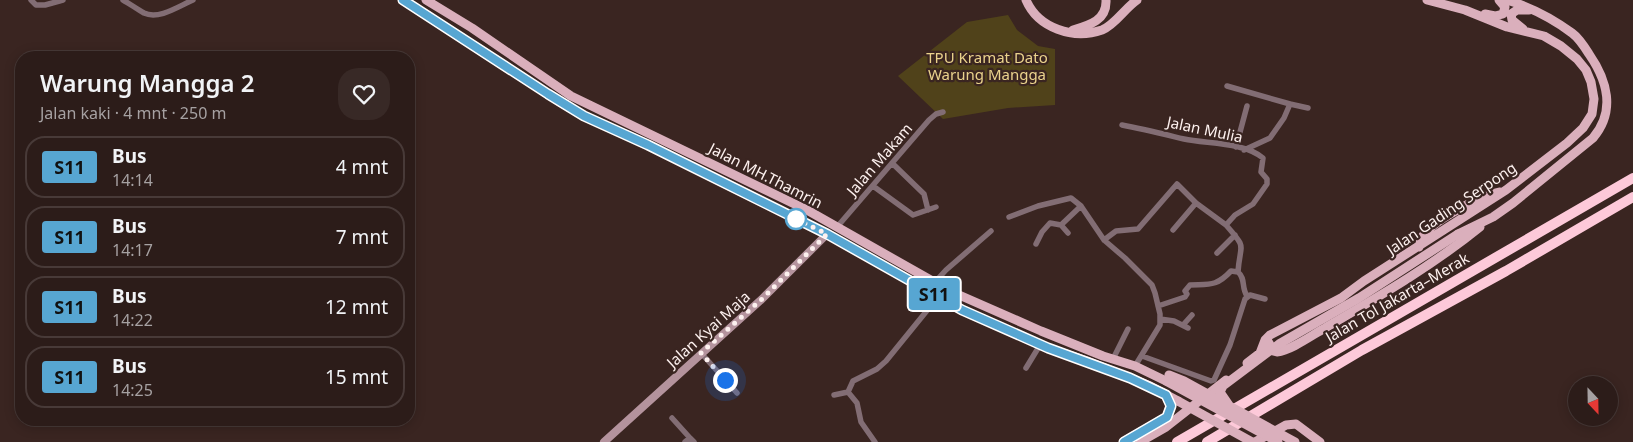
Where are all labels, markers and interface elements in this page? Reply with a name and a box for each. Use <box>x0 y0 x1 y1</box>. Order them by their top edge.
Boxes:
park label: TPU Kramat Dato Warung Mangga <box>926 47 1048 84</box>
text: Warung Mangga 2 <box>40 66 254 99</box>
button: heart <box>338 68 390 120</box>
text: Jalan kaki · 4 mnt · 250 m <box>40 102 226 124</box>
street label: Jalan Mulia <box>1163 111 1245 147</box>
street label: Jalan Makam <box>840 118 916 201</box>
street label: Jalan MH.Thamrin <box>704 137 826 212</box>
text: Bus <box>112 143 147 169</box>
text: 4 mnt <box>336 154 388 180</box>
text: S11 <box>54 155 85 179</box>
street label: Jalan Gading Serpong <box>1381 157 1520 260</box>
text: 14:14 <box>112 169 153 191</box>
unlabelled marker <box>785 208 807 230</box>
text: Bus <box>112 213 147 239</box>
text: 7 mnt <box>336 224 388 250</box>
text: S11 <box>54 225 85 249</box>
text: 14:17 <box>112 239 153 261</box>
street label: Jalan Tol Jakarta–Merak <box>1320 248 1473 347</box>
line badge: S11 <box>905 278 963 310</box>
text: S11 <box>919 282 949 306</box>
text: Bus <box>112 283 147 309</box>
street label: Jalan Kyai Maja <box>661 286 754 373</box>
text: 12 mnt <box>325 294 388 320</box>
text: S11 <box>54 295 85 319</box>
text: 14:22 <box>112 309 153 331</box>
text: Bus <box>112 353 147 379</box>
text: 15 mnt <box>325 364 388 390</box>
text: S11 <box>54 365 85 389</box>
your location <box>713 368 738 393</box>
north arrow <box>1568 376 1618 426</box>
map controls <box>1568 376 1618 426</box>
text: 14:25 <box>112 379 153 401</box>

